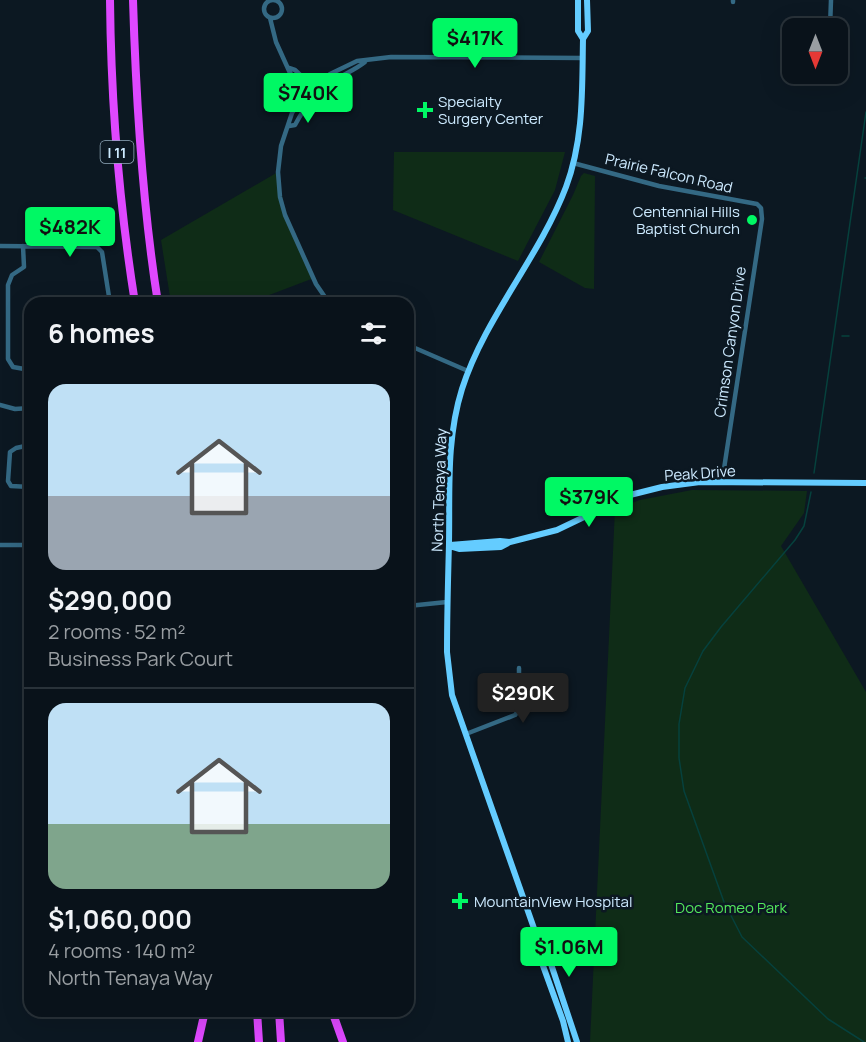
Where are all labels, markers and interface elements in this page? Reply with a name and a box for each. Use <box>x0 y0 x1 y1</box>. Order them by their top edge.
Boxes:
pin: $417K <box>433 18 517 69</box>
north arrow <box>782 18 848 84</box>
map controls <box>782 18 848 84</box>
text: $417K <box>446 24 504 51</box>
pin: $740K <box>266 73 350 124</box>
text: $740K <box>278 79 338 106</box>
place label: Specialty Surgery Center <box>438 91 544 129</box>
marker: Specialty Surgery Center <box>416 101 434 119</box>
road number: I 11 <box>100 141 134 163</box>
street label: Prairie Falcon Road <box>603 148 735 198</box>
place label: Centennial Hills Baptist Church <box>633 201 740 239</box>
pin: $482K <box>28 207 112 258</box>
text: $482K <box>39 213 101 240</box>
marker: Centennial Hills Baptist Church <box>745 213 759 227</box>
street label: Crimson Canyon Drive <box>709 265 751 419</box>
text: 6 homes <box>48 315 155 351</box>
icon: filters <box>357 317 390 350</box>
icon: home <box>165 423 273 531</box>
street label: North Tenaya Way <box>426 428 452 552</box>
street label: Peak Drive <box>664 460 737 486</box>
pin: $379K <box>547 477 631 528</box>
text: $379K <box>559 483 619 510</box>
text: $290,000 <box>48 582 172 618</box>
text: 2 rooms · 52 m² <box>48 618 185 645</box>
text: Business Park Court <box>48 645 233 672</box>
pin: $290K <box>481 673 565 724</box>
text: $290K <box>492 679 555 706</box>
icon: home <box>165 742 273 850</box>
place label: MountainView Hospital <box>474 891 632 912</box>
marker: MountainView Hospital <box>451 892 469 910</box>
park label: Doc Romeo Park <box>675 897 787 918</box>
text: $1,060,000 <box>48 901 192 937</box>
pin: $1.06M <box>520 927 618 978</box>
text: $1.06M <box>534 933 604 960</box>
text: 4 rooms · 140 m² <box>48 937 195 964</box>
text: North Tenaya Way <box>48 964 213 991</box>

